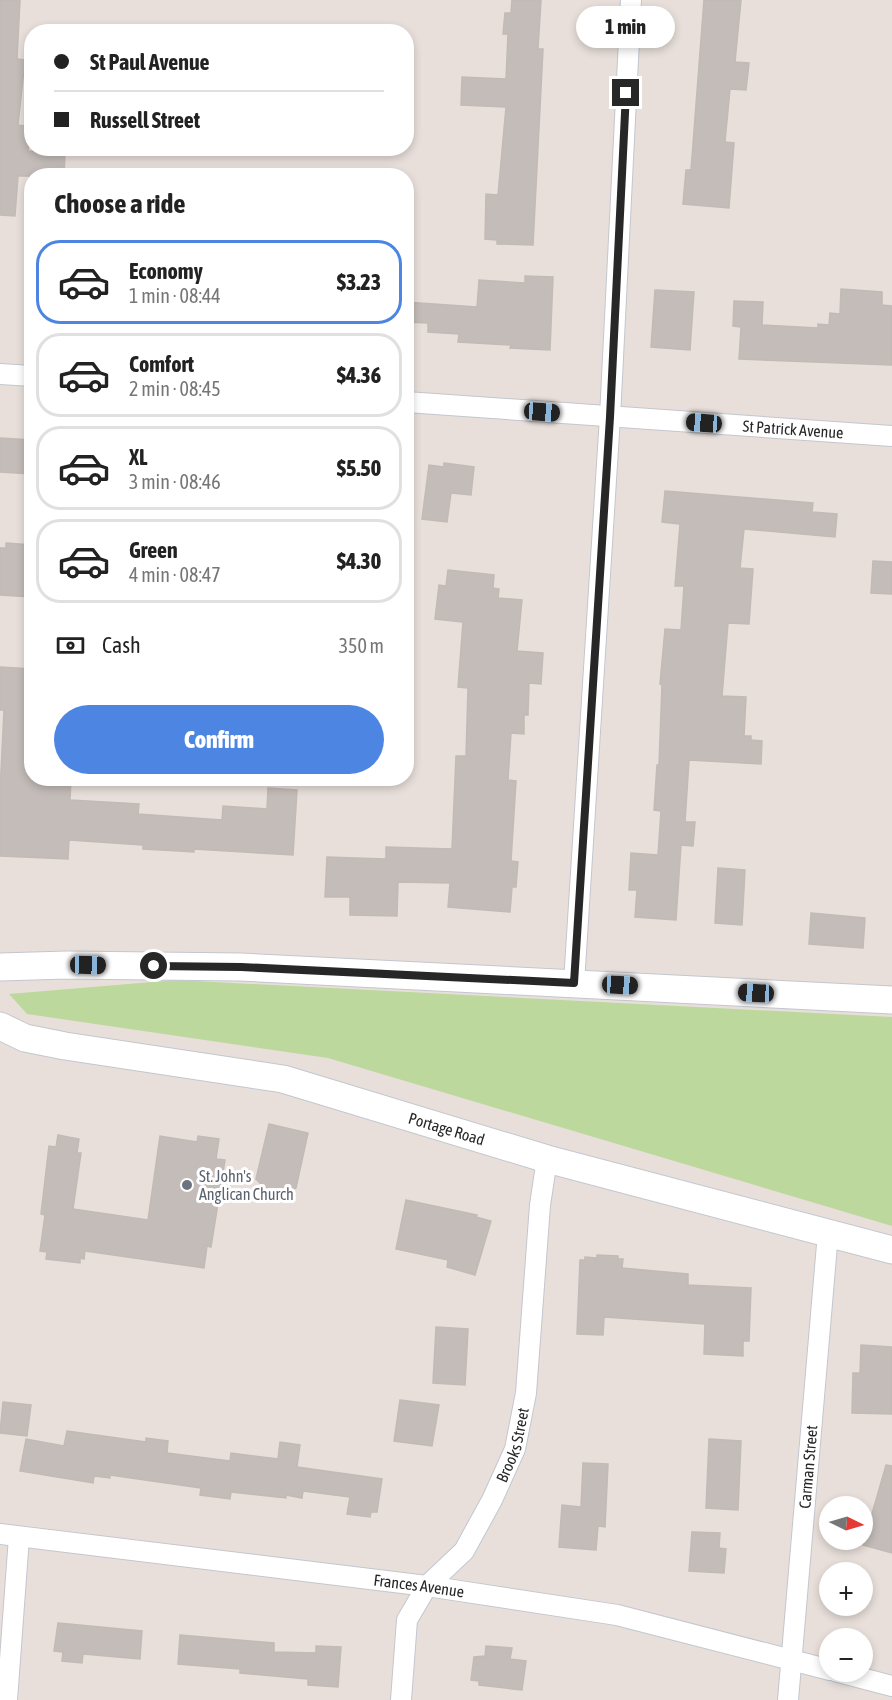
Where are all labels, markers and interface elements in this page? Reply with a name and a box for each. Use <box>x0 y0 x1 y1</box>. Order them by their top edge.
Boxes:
callout: 1 min <box>576 6 676 48</box>
text: 1 min <box>605 15 646 38</box>
text: St Paul Avenue <box>90 49 210 75</box>
route end <box>612 79 639 106</box>
text: Russell Street <box>90 107 200 133</box>
text: Choose a ride <box>54 188 186 219</box>
icon: car <box>57 255 111 309</box>
text: Economy <box>129 258 203 284</box>
text: $3.23 <box>337 269 381 295</box>
text: 1 min · 08:44 <box>129 284 221 307</box>
icon: car <box>57 348 111 402</box>
text: Comfort <box>129 351 194 377</box>
text: $4.36 <box>337 362 381 388</box>
text: 2 min · 08:45 <box>129 377 221 400</box>
car <box>523 402 561 422</box>
car <box>685 413 723 433</box>
street label: St Patrick Avenue <box>742 417 844 442</box>
icon: car <box>57 441 111 495</box>
text: XL <box>129 444 147 470</box>
text: $5.50 <box>337 455 381 481</box>
text: 3 min · 08:46 <box>129 470 221 493</box>
icon: car <box>57 534 111 588</box>
text: Green <box>129 537 178 563</box>
text: $4.30 <box>337 548 381 574</box>
text: 4 min · 08:47 <box>129 563 221 586</box>
icon: cash <box>54 629 87 662</box>
text: Cash <box>102 632 141 658</box>
text: 350 m <box>339 634 384 657</box>
button: Confirm <box>54 705 384 774</box>
route start <box>140 952 167 979</box>
car <box>70 956 106 974</box>
car <box>602 975 638 995</box>
car <box>738 983 774 1003</box>
street label: Portage Road <box>406 1109 487 1149</box>
place label: St. John's Anglican Church <box>199 1167 294 1204</box>
marker: St. John's Anglican Church <box>180 1178 194 1192</box>
street label: Brooks Street <box>492 1406 532 1485</box>
street label: Carman Street <box>795 1424 821 1509</box>
north arrow <box>819 1496 873 1550</box>
map controls <box>819 1496 873 1682</box>
button: + <box>819 1562 873 1616</box>
street label: Frances Avenue <box>373 1571 465 1601</box>
button: − <box>819 1628 873 1682</box>

